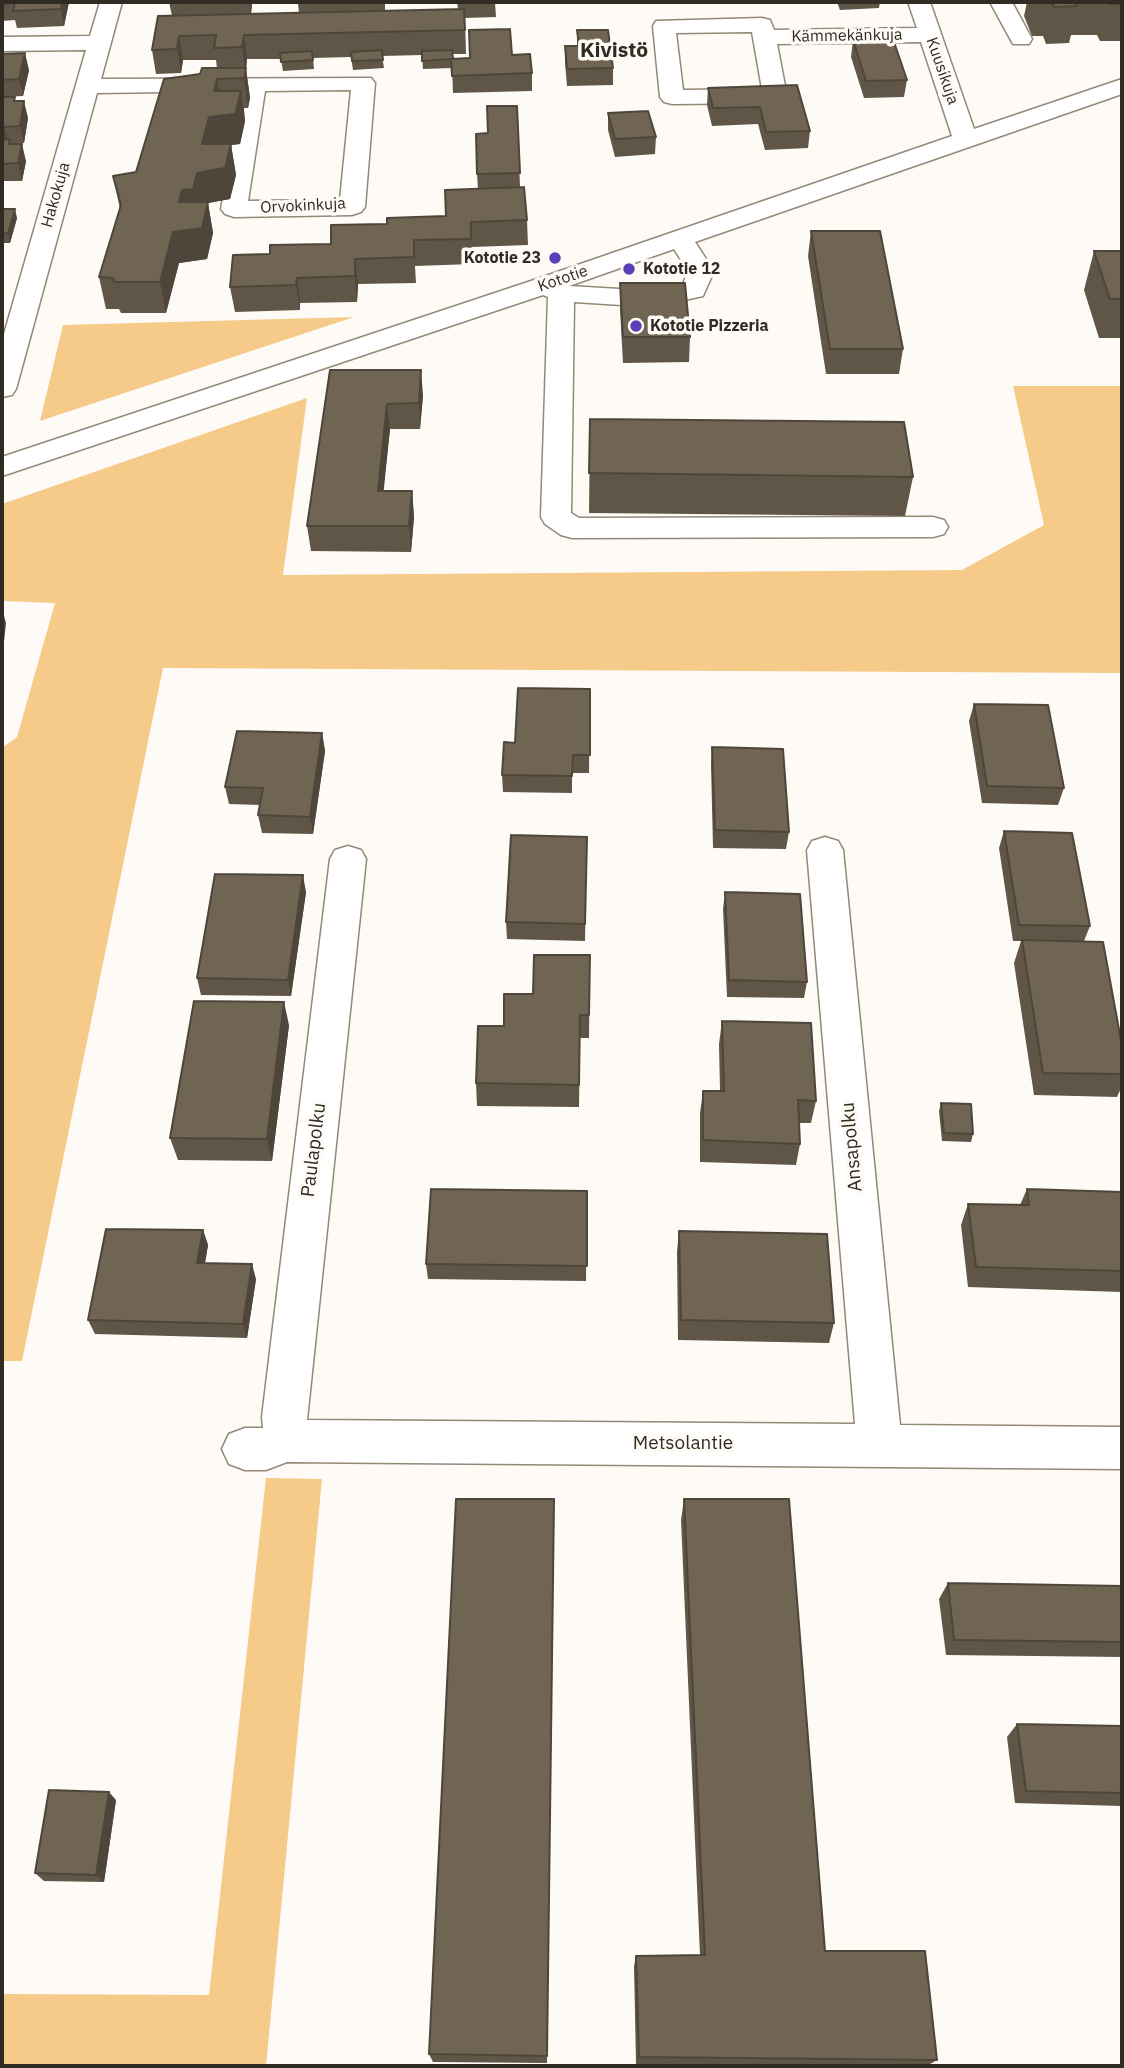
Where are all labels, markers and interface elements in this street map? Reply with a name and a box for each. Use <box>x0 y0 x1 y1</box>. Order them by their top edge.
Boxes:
street label: Kämmekänkuja <box>791 25 903 47</box>
street label: Kuusikuja <box>922 35 962 107</box>
district label: Kivistö <box>580 38 648 64</box>
street label: Hakokuja <box>38 160 74 230</box>
street label: Orvokinkuja <box>260 194 346 218</box>
place label: Kototie 23 <box>464 248 541 268</box>
marker: Kototie 23 <box>547 250 563 266</box>
place label: Kototie 12 <box>643 259 720 279</box>
marker: Kototie 12 <box>621 261 637 277</box>
street label: Kototie <box>535 262 591 296</box>
place label: Kototie Pizzeria <box>650 316 769 336</box>
marker: Kototie Pizzeria <box>628 318 644 334</box>
street label: Paulapolku <box>297 1101 331 1199</box>
street label: Ansapolku <box>837 1101 867 1193</box>
street label: Metsolantie <box>633 1433 733 1455</box>

